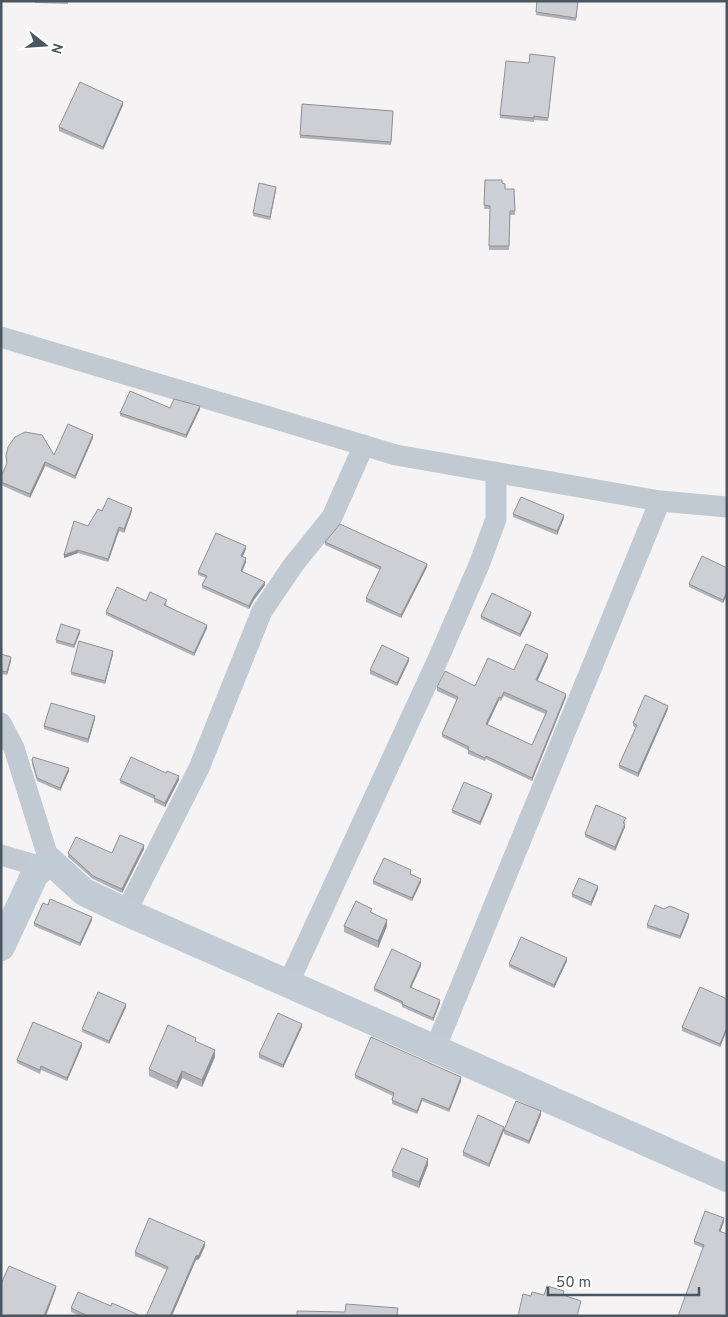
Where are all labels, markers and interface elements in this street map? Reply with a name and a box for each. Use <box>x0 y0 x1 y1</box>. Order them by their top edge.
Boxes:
north arrow <box>20 20 70 70</box>
text: N <box>46 41 66 56</box>
scale bar <box>548 1264 699 1296</box>
text: 50 m <box>556 1274 591 1293</box>

